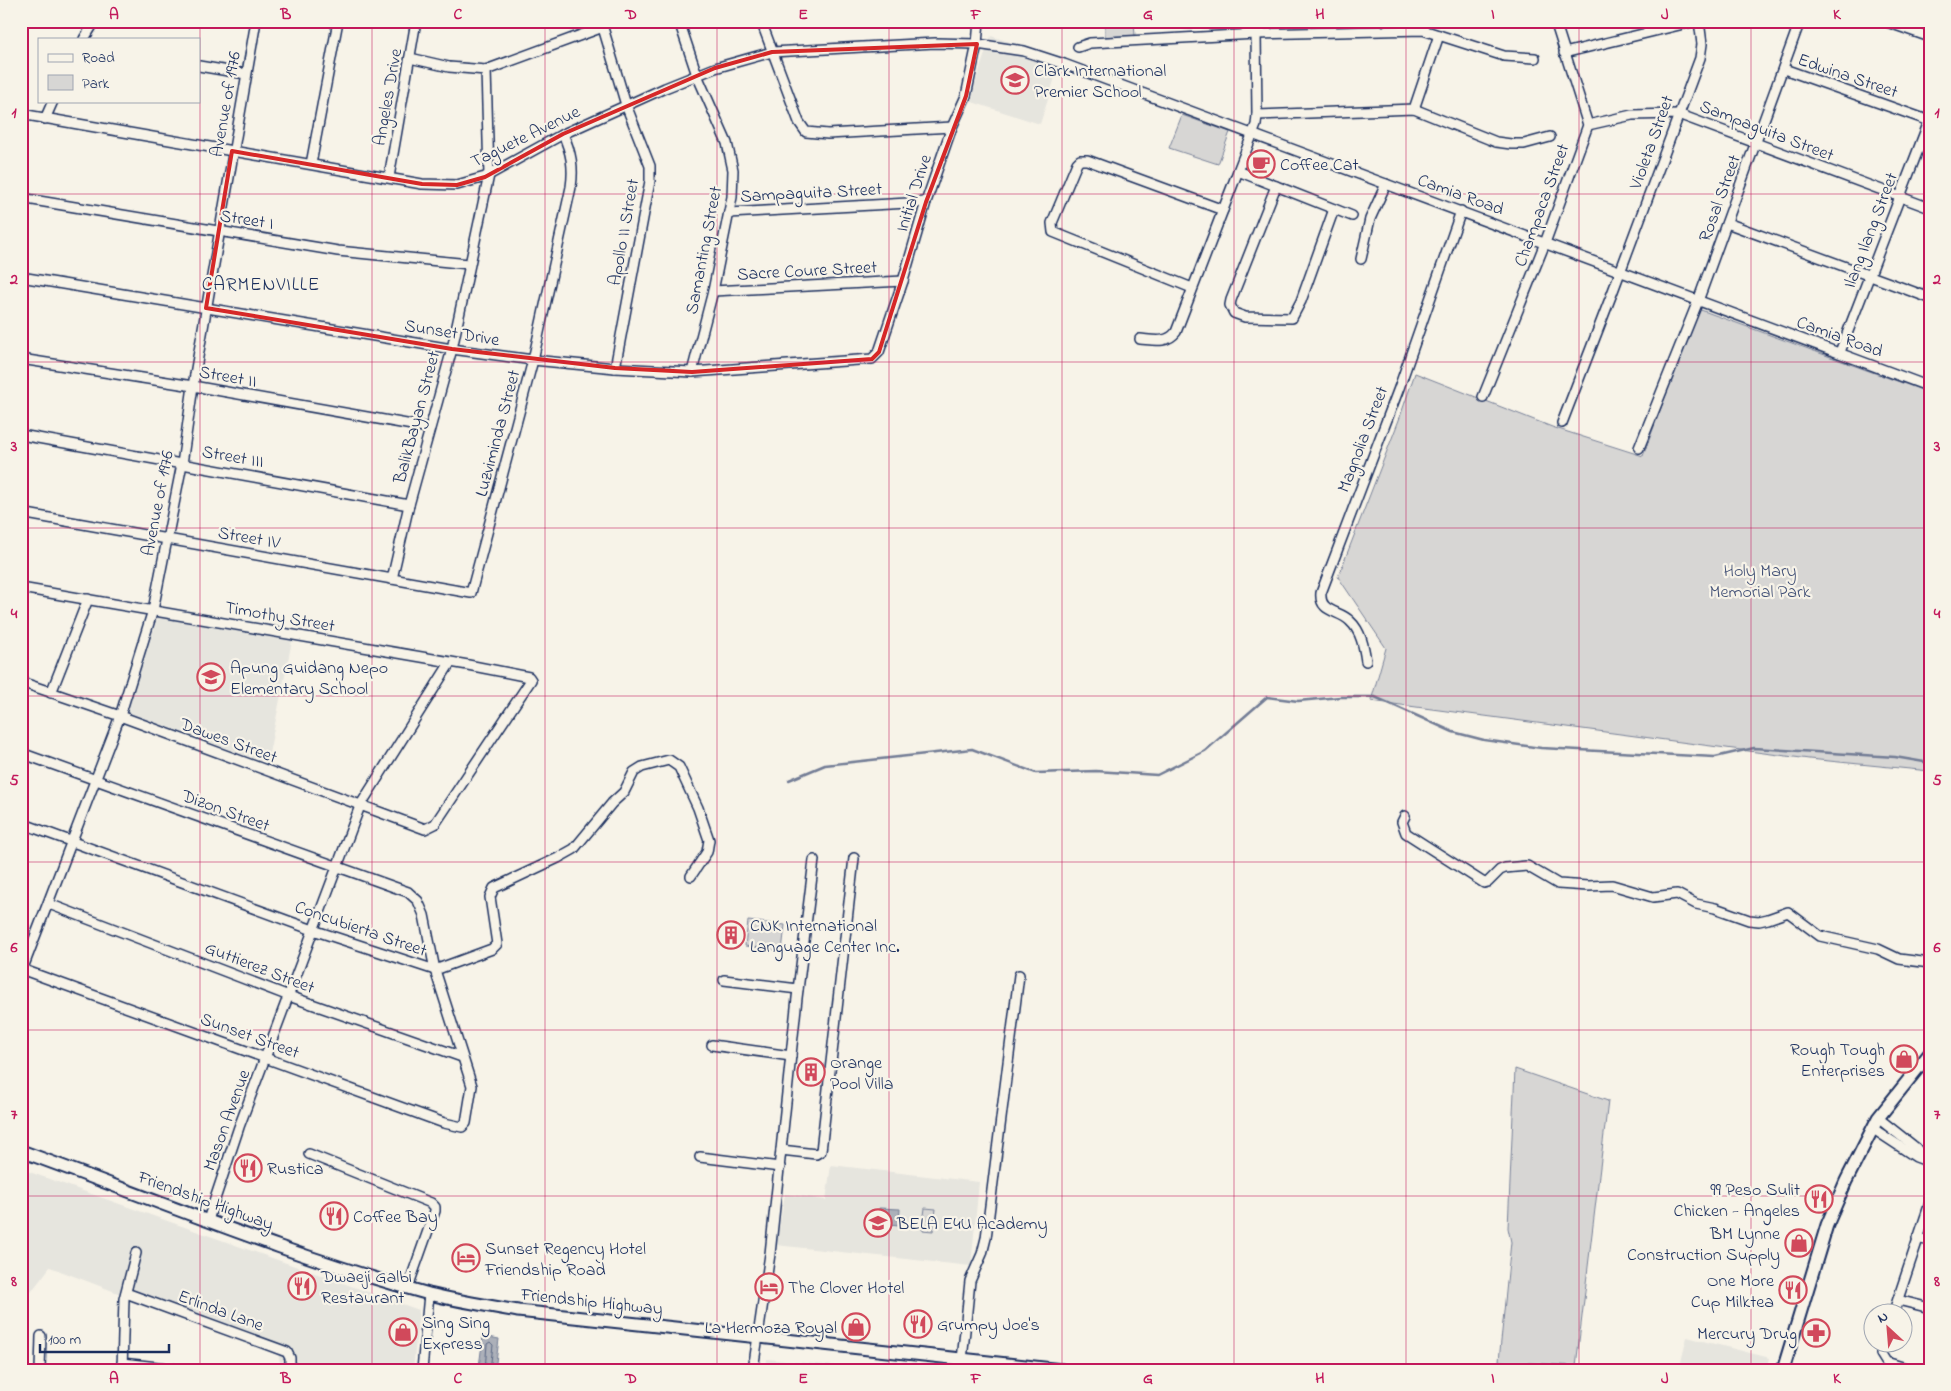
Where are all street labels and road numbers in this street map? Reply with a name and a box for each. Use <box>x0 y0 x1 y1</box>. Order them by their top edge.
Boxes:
street label: Angeles Drive <box>368 46 411 148</box>
street label: Edwina Street <box>1794 48 1901 106</box>
street label: Avenue of 1976 <box>205 49 249 159</box>
street label: Violeta Street <box>1624 92 1682 194</box>
street label: Sampaguita Street <box>1695 94 1837 170</box>
street label: Taguete Avenue <box>467 100 586 176</box>
street label: Champaca Street <box>1509 141 1577 271</box>
street label: Initial Drive <box>890 150 940 236</box>
street label: Rosal Street <box>1693 151 1749 246</box>
street label: Camia Road <box>1413 168 1507 224</box>
street label: Ilang Ilang Street <box>1838 169 1907 293</box>
street label: Apollo II Street <box>603 177 647 288</box>
street label: Sampaguita Street <box>740 177 883 212</box>
street label: Samanting Street <box>680 184 731 317</box>
street label: Street I <box>218 204 275 238</box>
street label: Sacre Coure Street <box>736 255 878 289</box>
street label: Camia Road <box>1792 310 1886 366</box>
street label: Sunset Drive <box>402 314 502 354</box>
street label: BalikBayan Street <box>387 348 448 488</box>
street label: Street II <box>197 360 259 396</box>
street label: Luzviminda Street <box>469 367 528 500</box>
street label: Magnolia Street <box>1332 383 1397 497</box>
street label: Street III <box>200 440 266 476</box>
street label: Avenue of 1976 <box>136 448 182 558</box>
street label: Street IV <box>216 521 282 557</box>
street label: Timothy Street <box>223 595 337 640</box>
street label: Dawes Street <box>175 712 281 772</box>
street label: Dizon Street <box>177 784 273 840</box>
street label: Concubierta Street <box>291 895 430 965</box>
street label: Guttierez Street <box>200 936 318 1002</box>
street label: Sunset Street <box>196 1007 303 1067</box>
street label: Mason Avenue <box>197 1065 259 1175</box>
street label: Friendship Highway <box>133 1165 277 1239</box>
street label: Friendship Highway <box>518 1283 664 1324</box>
street label: Erlinda Lane <box>174 1284 268 1340</box>

